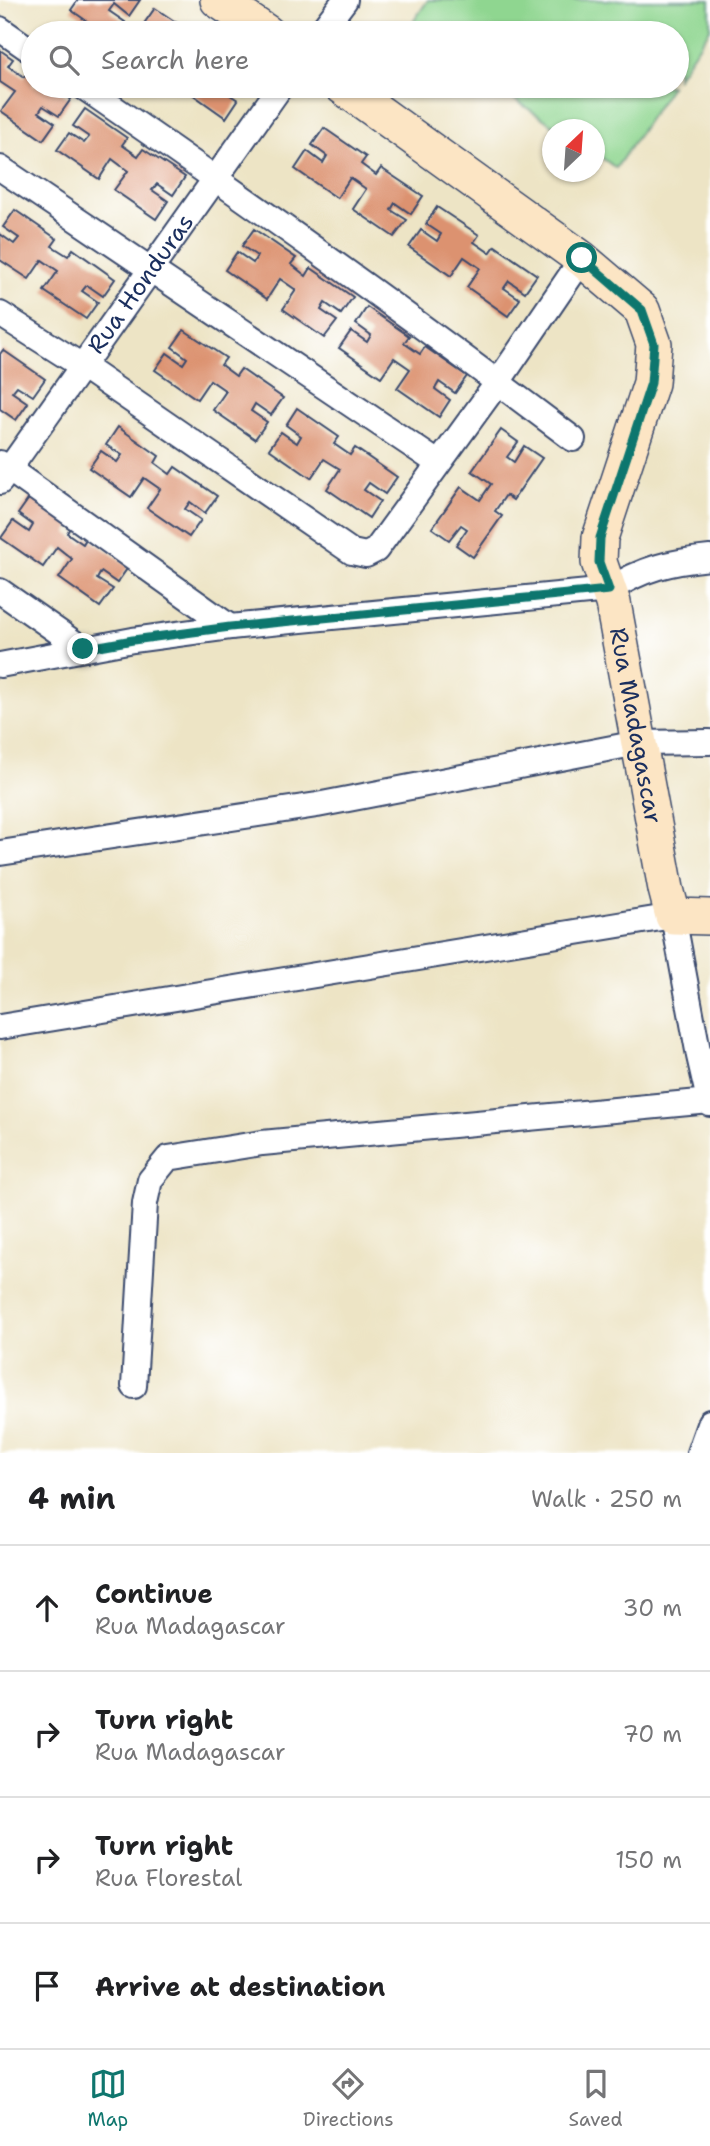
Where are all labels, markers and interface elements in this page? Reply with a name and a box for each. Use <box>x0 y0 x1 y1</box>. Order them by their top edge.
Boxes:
search box <box>21 21 689 98</box>
icon: search <box>45 41 83 79</box>
text: Search here <box>101 42 250 77</box>
north arrow <box>542 119 605 182</box>
street label: Rua Honduras <box>80 208 201 360</box>
route start <box>566 242 597 273</box>
street label: Rua Madagascar <box>602 625 670 826</box>
route end <box>67 633 98 664</box>
text: 4 min <box>28 1478 115 1519</box>
text: Walk · 250 m <box>531 1484 682 1514</box>
text: Continue <box>95 1576 213 1611</box>
icon: ahead <box>28 1589 66 1627</box>
text: 30 m <box>623 1593 682 1623</box>
text: Rua Madagascar <box>95 1611 286 1641</box>
text: Turn right <box>95 1702 233 1737</box>
icon: right <box>28 1715 66 1753</box>
text: 70 m <box>623 1719 682 1749</box>
text: Rua Madagascar <box>95 1737 286 1767</box>
text: Turn right <box>95 1828 233 1863</box>
icon: right <box>28 1841 66 1879</box>
text: 150 m <box>615 1845 682 1875</box>
text: Rua Florestal <box>95 1863 242 1893</box>
icon: arrive <box>28 1967 66 2005</box>
text: Arrive at destination <box>95 1969 385 2004</box>
tab: Map <box>87 2065 128 2132</box>
tab: Directions <box>303 2065 394 2132</box>
tab: Saved <box>569 2065 623 2132</box>

